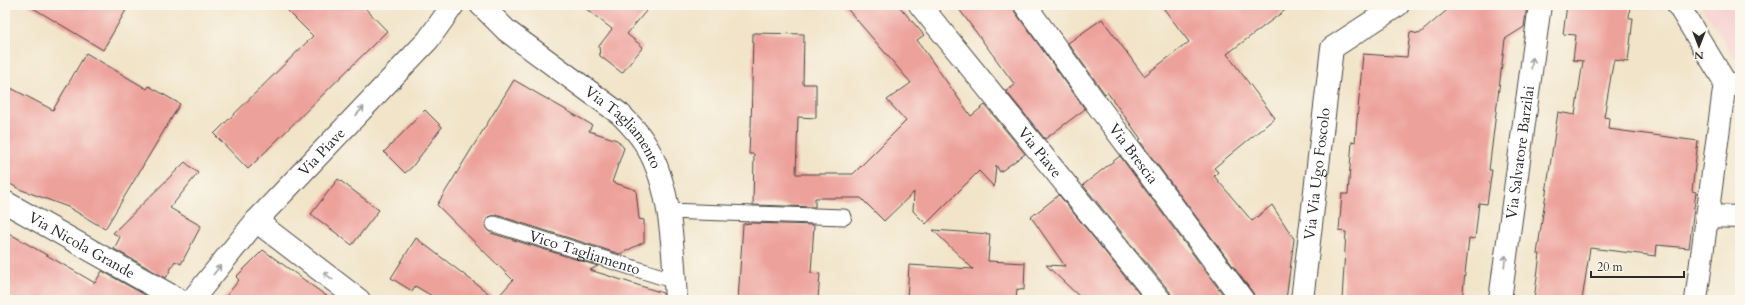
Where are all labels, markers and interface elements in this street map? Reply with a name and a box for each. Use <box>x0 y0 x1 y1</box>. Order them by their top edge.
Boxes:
north arrow <box>1679 26 1719 66</box>
text: N <box>1694 48 1704 63</box>
one-way arrow <box>1528 57 1536 70</box>
street label: Via Tagliamento <box>581 81 666 171</box>
street label: Via Salvatore Barzilai <box>1501 84 1539 220</box>
one-way arrow <box>355 106 365 116</box>
street label: Via Via Ugo Foscolo <box>1299 107 1335 241</box>
street label: Via Brescia <box>1104 119 1163 188</box>
street label: Via Piave <box>294 123 350 180</box>
street label: Via Piave <box>1013 123 1067 182</box>
street label: Via Nicola Grande <box>25 207 139 283</box>
street label: Vico Tagliamento <box>526 226 643 279</box>
scale bar <box>1591 253 1684 279</box>
one-way arrow <box>1501 255 1509 268</box>
text: 20 m <box>1597 259 1624 275</box>
one-way arrow <box>213 265 221 276</box>
one-way arrow <box>322 272 333 281</box>

